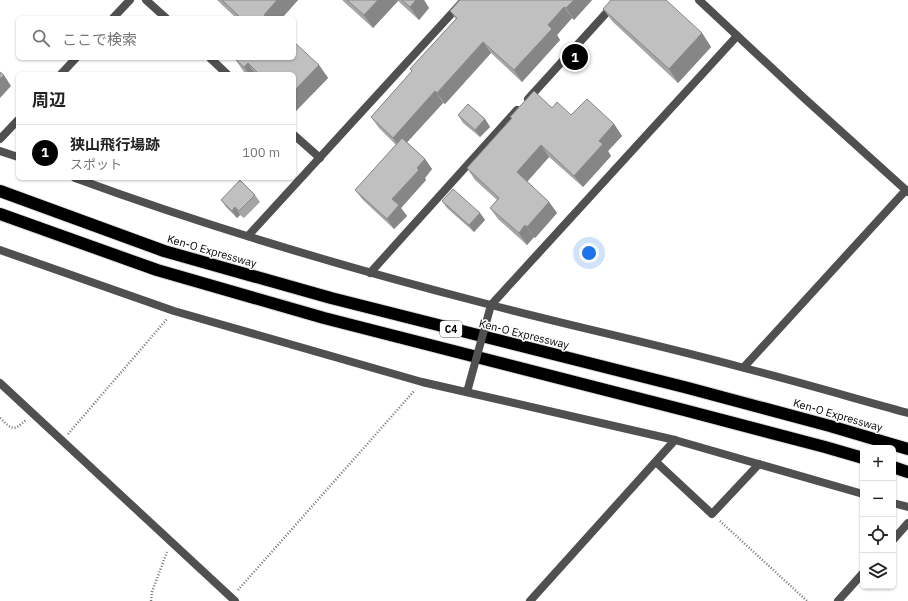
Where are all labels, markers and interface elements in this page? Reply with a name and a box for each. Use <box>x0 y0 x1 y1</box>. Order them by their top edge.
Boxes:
search box <box>16 16 296 60</box>
icon: search <box>30 27 52 49</box>
text: ここで検索 <box>62 30 137 49</box>
pin: 1 <box>562 42 588 72</box>
text: 周辺 <box>32 89 66 111</box>
text: 狭山飛行場跡 <box>70 135 160 154</box>
text: 1 <box>41 144 49 161</box>
text: 100 m <box>242 144 280 161</box>
text: スポット <box>70 156 122 173</box>
street label: Ken-O Expressway <box>166 232 259 271</box>
your location <box>579 243 599 263</box>
street label: Ken-O Expressway <box>477 316 571 352</box>
road number: C4 <box>440 321 462 337</box>
street label: Ken-O Expressway <box>792 396 885 435</box>
map controls <box>860 445 896 589</box>
button: + <box>860 445 896 481</box>
button: − <box>860 481 896 517</box>
button: locate <box>860 517 896 553</box>
button: layers <box>860 553 896 589</box>

